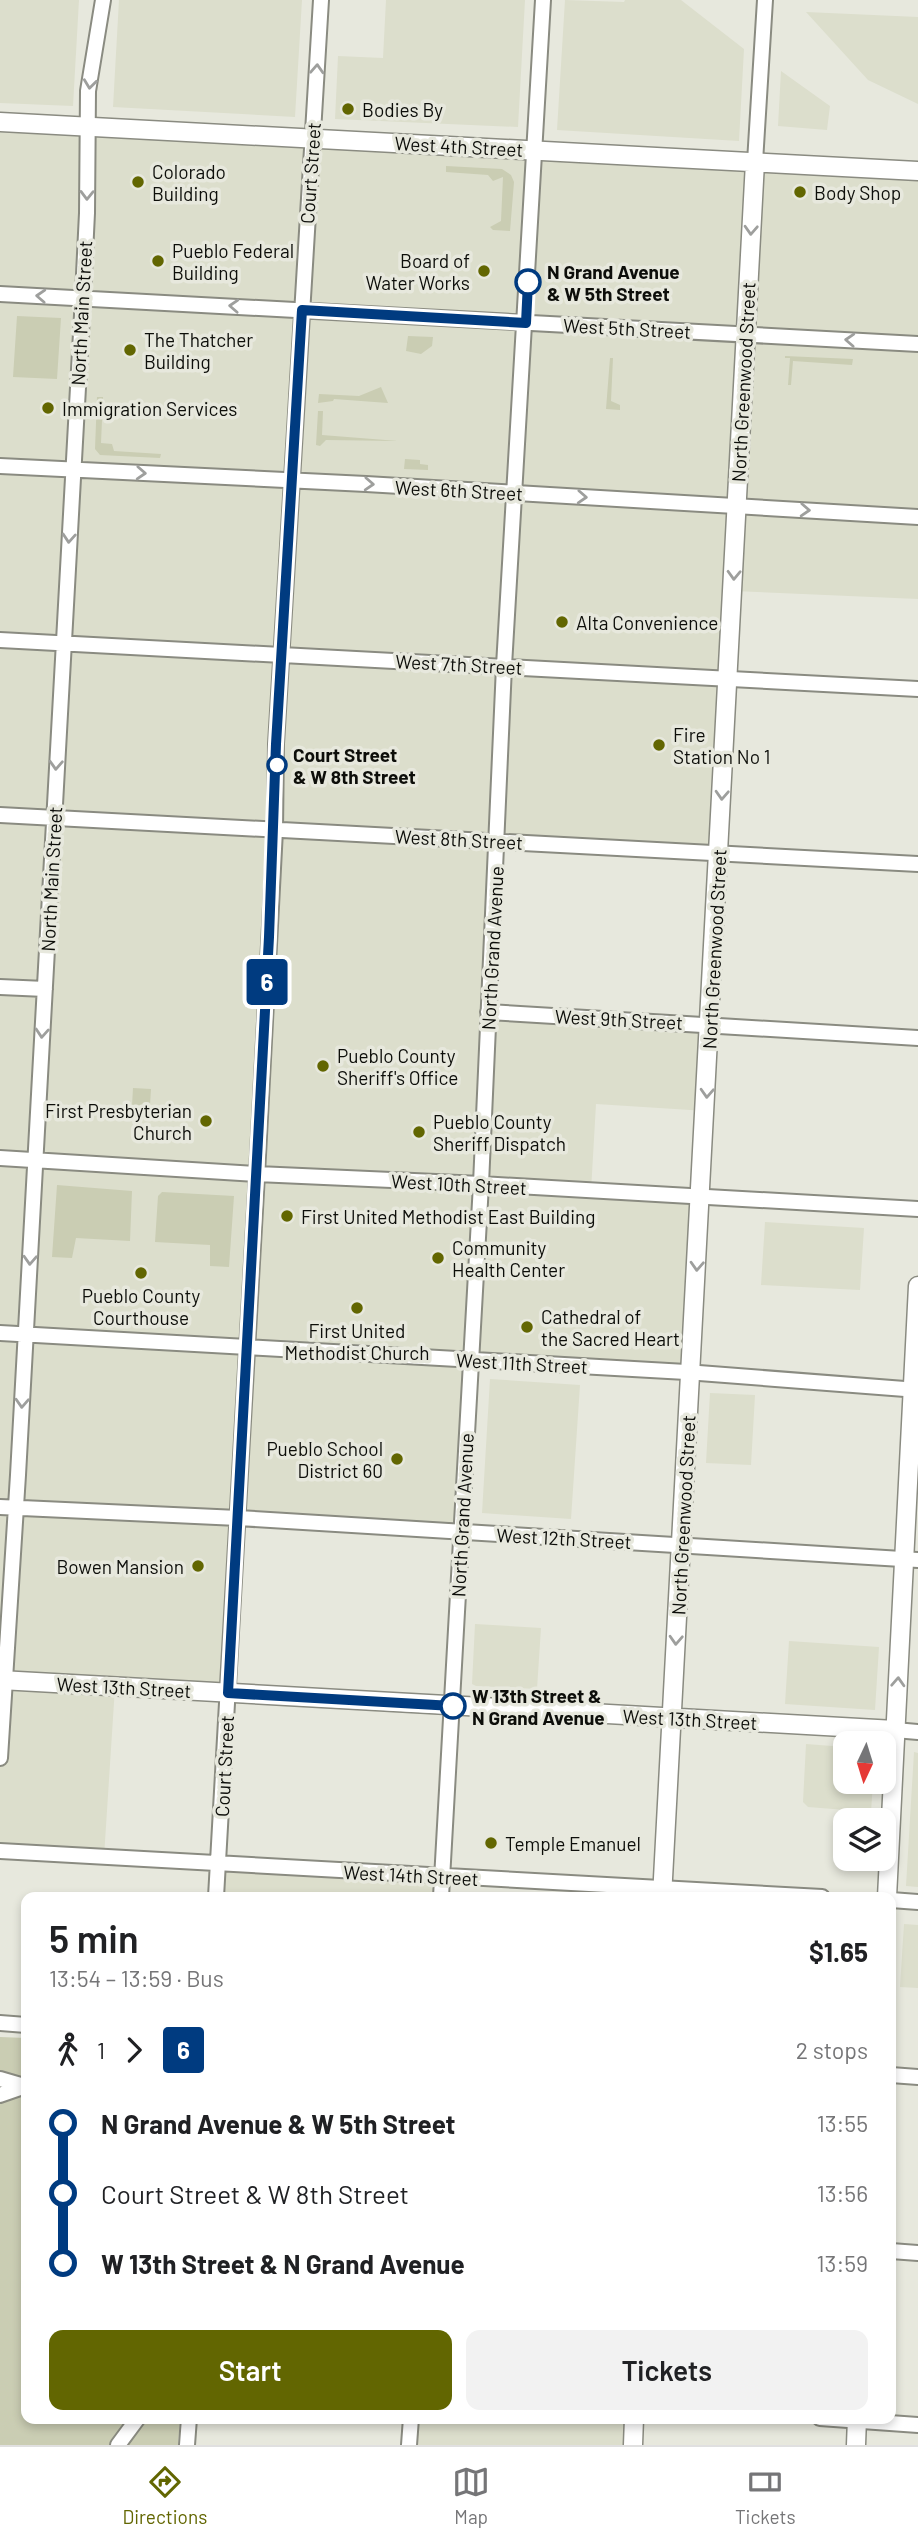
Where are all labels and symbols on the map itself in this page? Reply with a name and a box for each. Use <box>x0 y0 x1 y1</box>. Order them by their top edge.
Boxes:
one-way arrow <box>309 64 324 75</box>
one-way arrow <box>82 78 97 90</box>
place label: Bodies By <box>362 98 443 121</box>
marker: Bodies By <box>340 101 356 117</box>
street label: Court Street <box>295 121 325 225</box>
street label: West 4th Street <box>394 131 524 161</box>
place label: Colorado Building <box>152 160 226 205</box>
marker: Colorado Building <box>130 174 146 190</box>
place label: Body Shop <box>814 181 901 204</box>
marker: Body Shop <box>792 184 808 200</box>
one-way arrow <box>80 190 95 201</box>
one-way arrow <box>744 225 759 236</box>
place label: Pueblo Federal Building <box>172 239 294 284</box>
street label: North Main Street <box>66 240 96 386</box>
place label: Board of Water Works <box>366 249 470 294</box>
marker: Pueblo Federal Building <box>150 253 166 269</box>
place label: N Grand Avenue & W 5th Street <box>547 260 680 305</box>
marker: Board of Water Works <box>476 263 492 279</box>
marker: N Grand Avenue & W 5th Street <box>515 269 541 295</box>
street label: North Greenwood Street <box>726 281 760 483</box>
one-way arrow <box>36 289 47 304</box>
one-way arrow <box>228 299 239 314</box>
street label: West 5th Street <box>562 313 692 343</box>
place label: The Thatcher Building <box>144 328 253 373</box>
one-way arrow <box>844 333 855 348</box>
marker: The Thatcher Building <box>122 342 138 358</box>
place label: Immigration Services <box>62 397 238 420</box>
marker: Immigration Services <box>40 400 56 416</box>
one-way arrow <box>136 465 147 480</box>
street label: West 6th Street <box>394 475 524 505</box>
one-way arrow <box>363 477 374 492</box>
one-way arrow <box>577 489 588 504</box>
one-way arrow <box>800 503 811 518</box>
one-way arrow <box>62 532 77 543</box>
one-way arrow <box>726 570 741 581</box>
place label: Alta Convenience <box>576 611 718 634</box>
marker: Alta Convenience <box>554 614 570 630</box>
street label: West 7th Street <box>395 649 523 679</box>
place label: Fire Station No 1 <box>673 723 770 768</box>
marker: Fire Station No 1 <box>651 737 667 753</box>
place label: Court Street & W 8th Street <box>293 743 416 788</box>
marker: Court Street & W 8th Street <box>267 755 287 775</box>
one-way arrow <box>49 760 64 771</box>
one-way arrow <box>715 790 730 801</box>
street label: North Main Street <box>36 806 66 952</box>
street label: West 8th Street <box>394 824 524 854</box>
street label: North Greenwood Street <box>697 848 731 1050</box>
street label: North Grand Avenue <box>476 865 508 1031</box>
line badge: 6 <box>244 959 290 1005</box>
street label: West 9th Street <box>554 1004 684 1034</box>
one-way arrow <box>35 1027 50 1038</box>
place label: Pueblo County Sheriff's Office <box>337 1044 458 1089</box>
marker: Pueblo County Sheriff's Office <box>315 1058 331 1074</box>
one-way arrow <box>699 1088 714 1099</box>
place label: First Presbyterian Church <box>45 1099 192 1144</box>
place label: Pueblo County Sheriff Dispatch <box>433 1110 566 1155</box>
marker: First Presbyterian Church <box>198 1113 214 1129</box>
marker: Pueblo County Sheriff Dispatch <box>411 1124 427 1140</box>
street label: West 10th Street <box>391 1169 527 1199</box>
place label: First United Methodist East Building <box>301 1205 595 1228</box>
marker: First United Methodist East Building <box>279 1208 295 1224</box>
place label: Community Health Center <box>452 1236 565 1281</box>
marker: Community Health Center <box>430 1250 446 1266</box>
one-way arrow <box>23 1255 38 1266</box>
one-way arrow <box>690 1261 705 1272</box>
marker: Pueblo County Courthouse <box>133 1265 149 1281</box>
place label: Pueblo County Courthouse <box>82 1284 200 1329</box>
marker: First United Methodist Church <box>349 1300 365 1316</box>
place label: Cathedral of the Sacred Heart <box>541 1305 680 1350</box>
place label: First United Methodist Church <box>285 1319 429 1364</box>
marker: Cathedral of the Sacred Heart <box>519 1319 535 1335</box>
street label: West 11th Street <box>456 1348 588 1378</box>
one-way arrow <box>15 1398 30 1409</box>
street label: North Greenwood Street <box>666 1414 700 1616</box>
street label: North Grand Avenue <box>446 1432 478 1598</box>
place label: Pueblo School District 60 <box>266 1437 383 1482</box>
marker: Pueblo School District 60 <box>389 1451 405 1467</box>
street label: West 12th Street <box>496 1523 632 1553</box>
place label: Bowen Mansion <box>56 1555 184 1578</box>
marker: Bowen Mansion <box>190 1558 206 1574</box>
one-way arrow <box>669 1635 684 1646</box>
street label: West 13th Street <box>56 1672 192 1702</box>
one-way arrow <box>890 1676 905 1687</box>
place label: W 13th Street & N Grand Avenue <box>472 1684 605 1729</box>
marker: W 13th Street & N Grand Avenue <box>440 1693 466 1719</box>
street label: West 13th Street <box>622 1704 758 1734</box>
street label: Court Street <box>210 1715 238 1817</box>
north arrow <box>833 1731 896 1794</box>
place label: Temple Emanuel <box>505 1832 641 1855</box>
marker: Temple Emanuel <box>483 1835 499 1851</box>
street label: West 14th Street <box>343 1860 479 1890</box>

